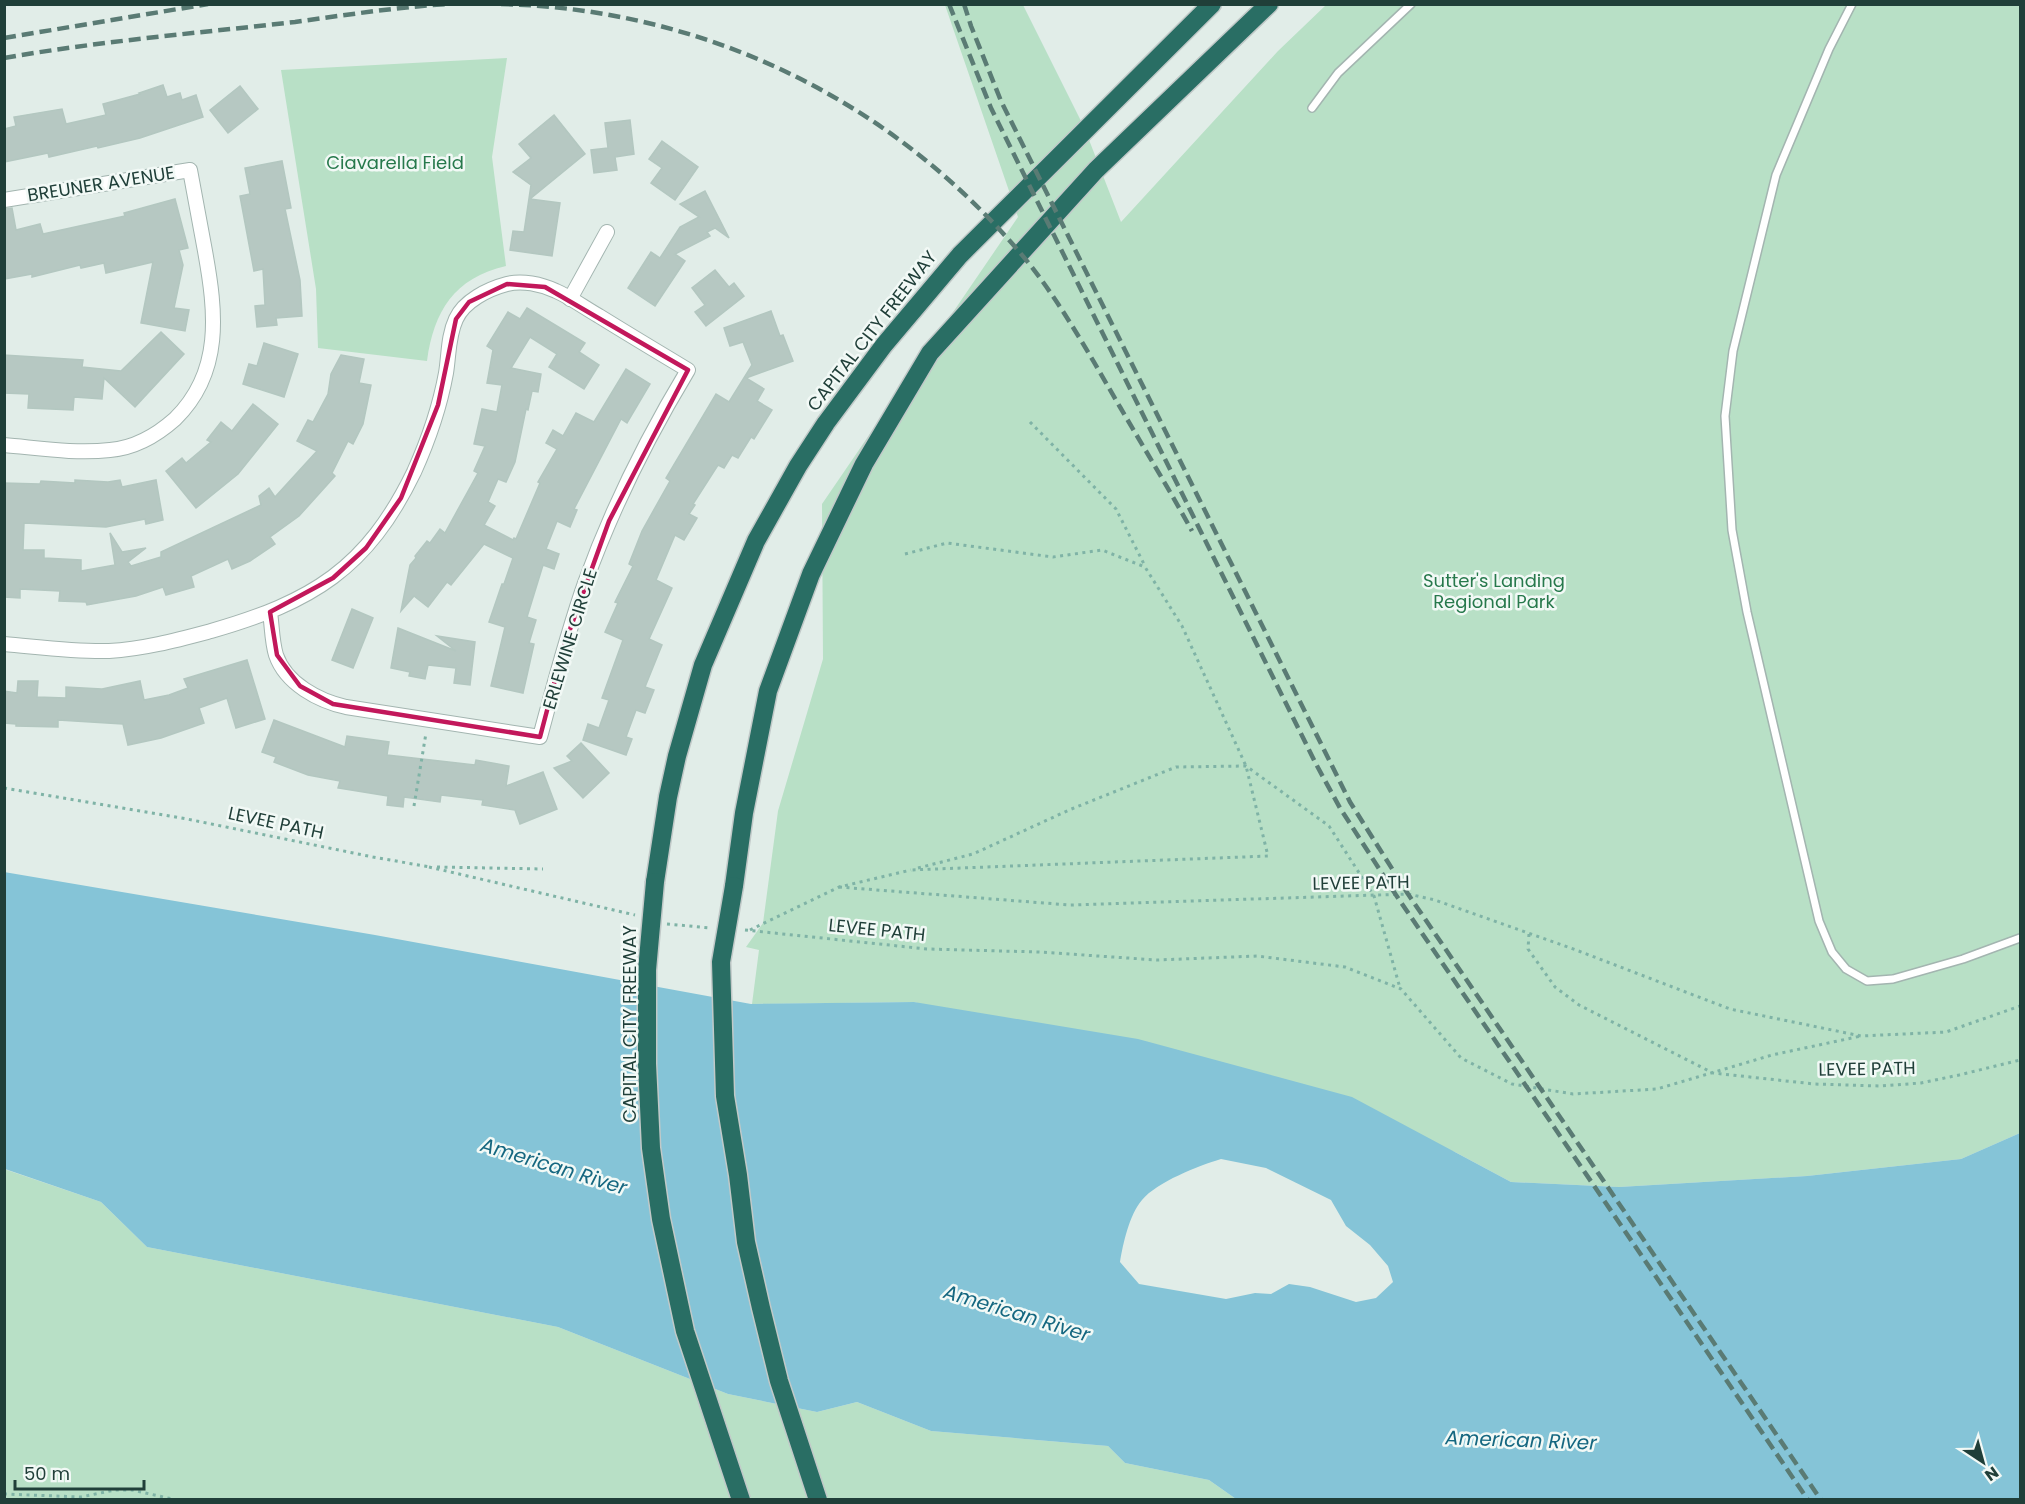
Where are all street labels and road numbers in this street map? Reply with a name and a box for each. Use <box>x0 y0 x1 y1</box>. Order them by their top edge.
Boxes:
street label: BREUNER AVENUE <box>26 160 176 207</box>
street label: CAPITAL CITY FREEWAY <box>801 245 943 416</box>
street label: ERLEWINE CIRCLE <box>536 565 603 712</box>
street label: LEVEE PATH <box>226 800 326 845</box>
street label: LEVEE PATH <box>1312 869 1410 896</box>
street label: LEVEE PATH <box>827 912 927 947</box>
street label: CAPITAL CITY FREEWAY <box>617 925 642 1123</box>
street label: LEVEE PATH <box>1818 1055 1916 1082</box>

